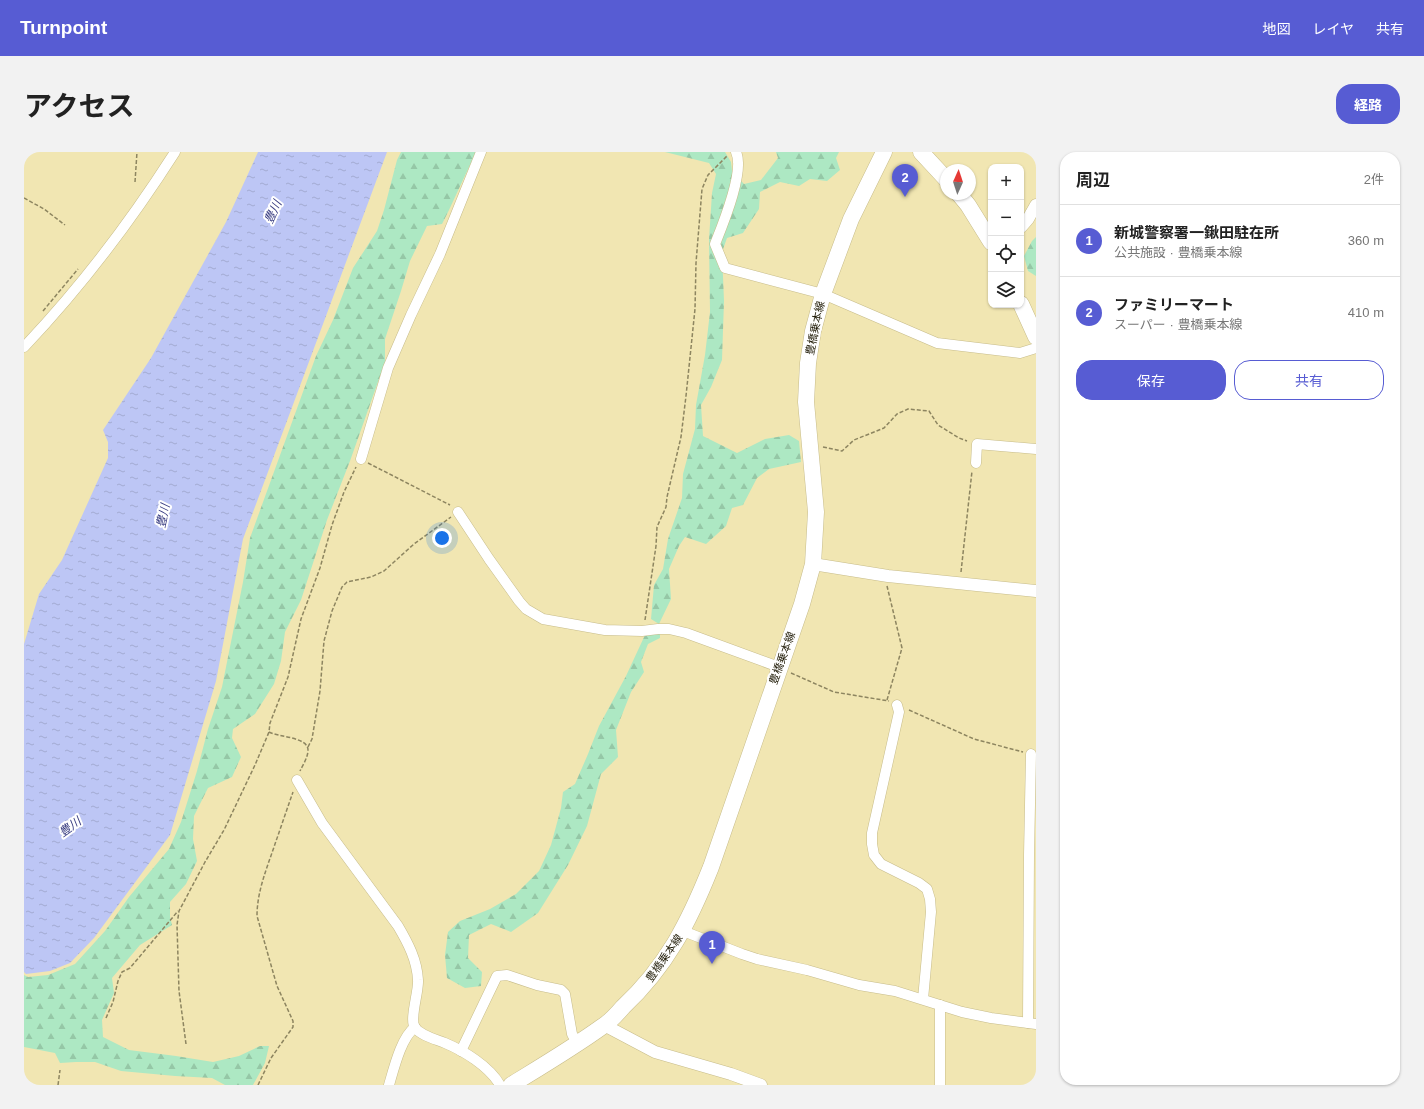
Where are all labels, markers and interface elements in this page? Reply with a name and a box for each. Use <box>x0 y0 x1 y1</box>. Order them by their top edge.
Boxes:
text: Turnpoint <box>20 17 107 38</box>
text: 地図 <box>1262 21 1290 37</box>
text: レイヤ <box>1312 21 1354 37</box>
text: 共有 <box>1376 21 1404 37</box>
button: 経路 <box>1336 84 1400 124</box>
text: アクセス <box>24 91 135 122</box>
pin: 2 <box>892 164 918 197</box>
north arrow <box>940 164 976 200</box>
map controls <box>988 164 1024 308</box>
button: + <box>988 164 1024 200</box>
text: 周辺 <box>1076 171 1110 190</box>
text: 2件 <box>1364 172 1384 187</box>
water label: 豊川 <box>262 196 285 226</box>
button: − <box>988 200 1024 236</box>
text: 新城警察署一鍬田駐在所 <box>1114 224 1279 241</box>
text: 1 <box>1085 233 1093 248</box>
text: 360 m <box>1348 233 1384 248</box>
button: locate <box>988 236 1024 272</box>
text: 公共施設 · 豊橋乗本線 <box>1114 245 1243 260</box>
button: layers <box>988 272 1024 308</box>
text: ファミリーマート <box>1114 296 1234 313</box>
street label: 豊橋乗本線 <box>803 300 827 356</box>
text: 2 <box>1085 305 1093 320</box>
text: 410 m <box>1348 305 1384 320</box>
text: スーパー · 豊橋乗本線 <box>1114 317 1242 332</box>
button: 保存 <box>1076 360 1226 400</box>
button: 共有 <box>1234 360 1384 400</box>
water label: 豊川 <box>154 501 173 529</box>
your location <box>432 528 452 548</box>
street label: 豊橋乗本線 <box>767 630 797 686</box>
water label: 豊川 <box>56 813 85 840</box>
pin: 1 <box>699 931 725 964</box>
street label: 豊橋乗本線 <box>643 932 685 984</box>

